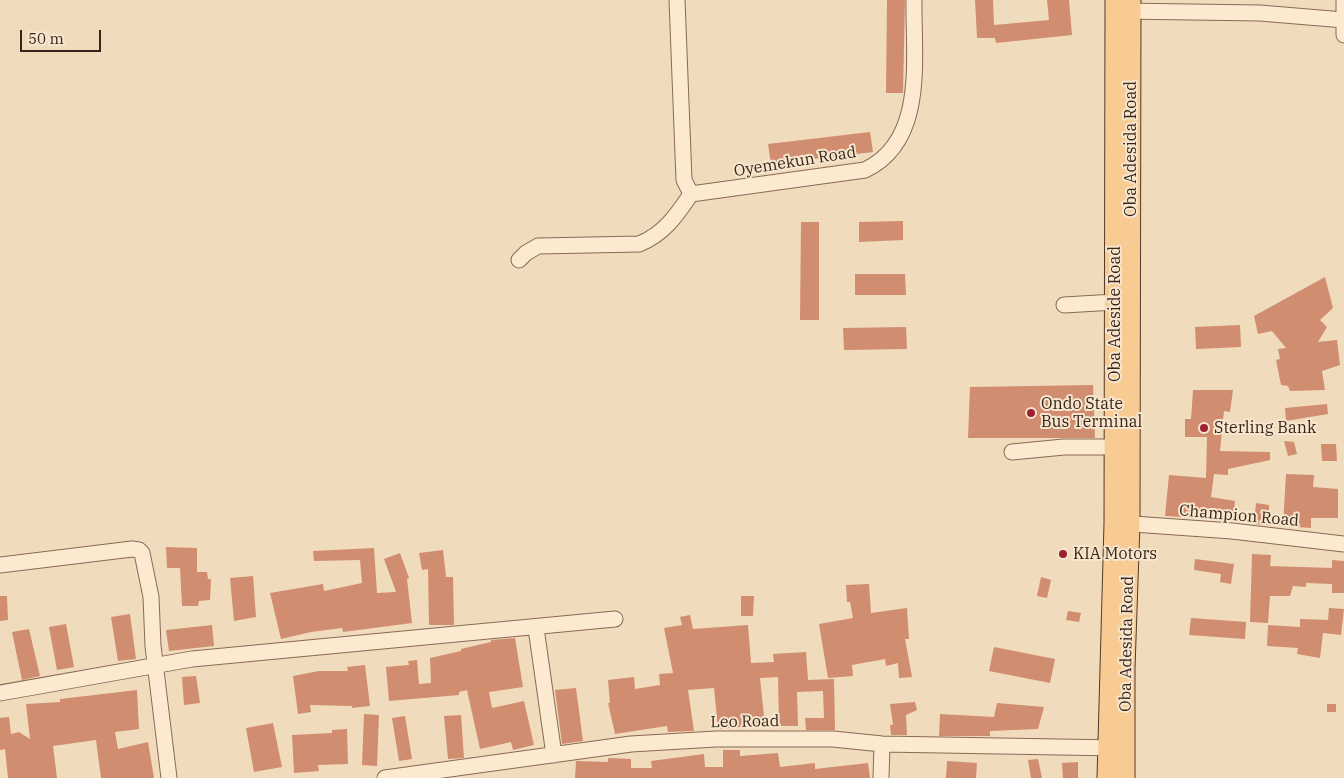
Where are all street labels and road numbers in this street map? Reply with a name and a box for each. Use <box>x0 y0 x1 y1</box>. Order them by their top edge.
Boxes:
street label: Oba Adesida Road <box>1121 81 1141 217</box>
street label: Oyemekun Road <box>732 143 858 181</box>
street label: Oba Adeside Road <box>1105 246 1125 382</box>
street label: Champion Road <box>1178 501 1300 531</box>
street label: Oba Adesida Road <box>1116 576 1138 712</box>
street label: Leo Road <box>710 712 780 732</box>

